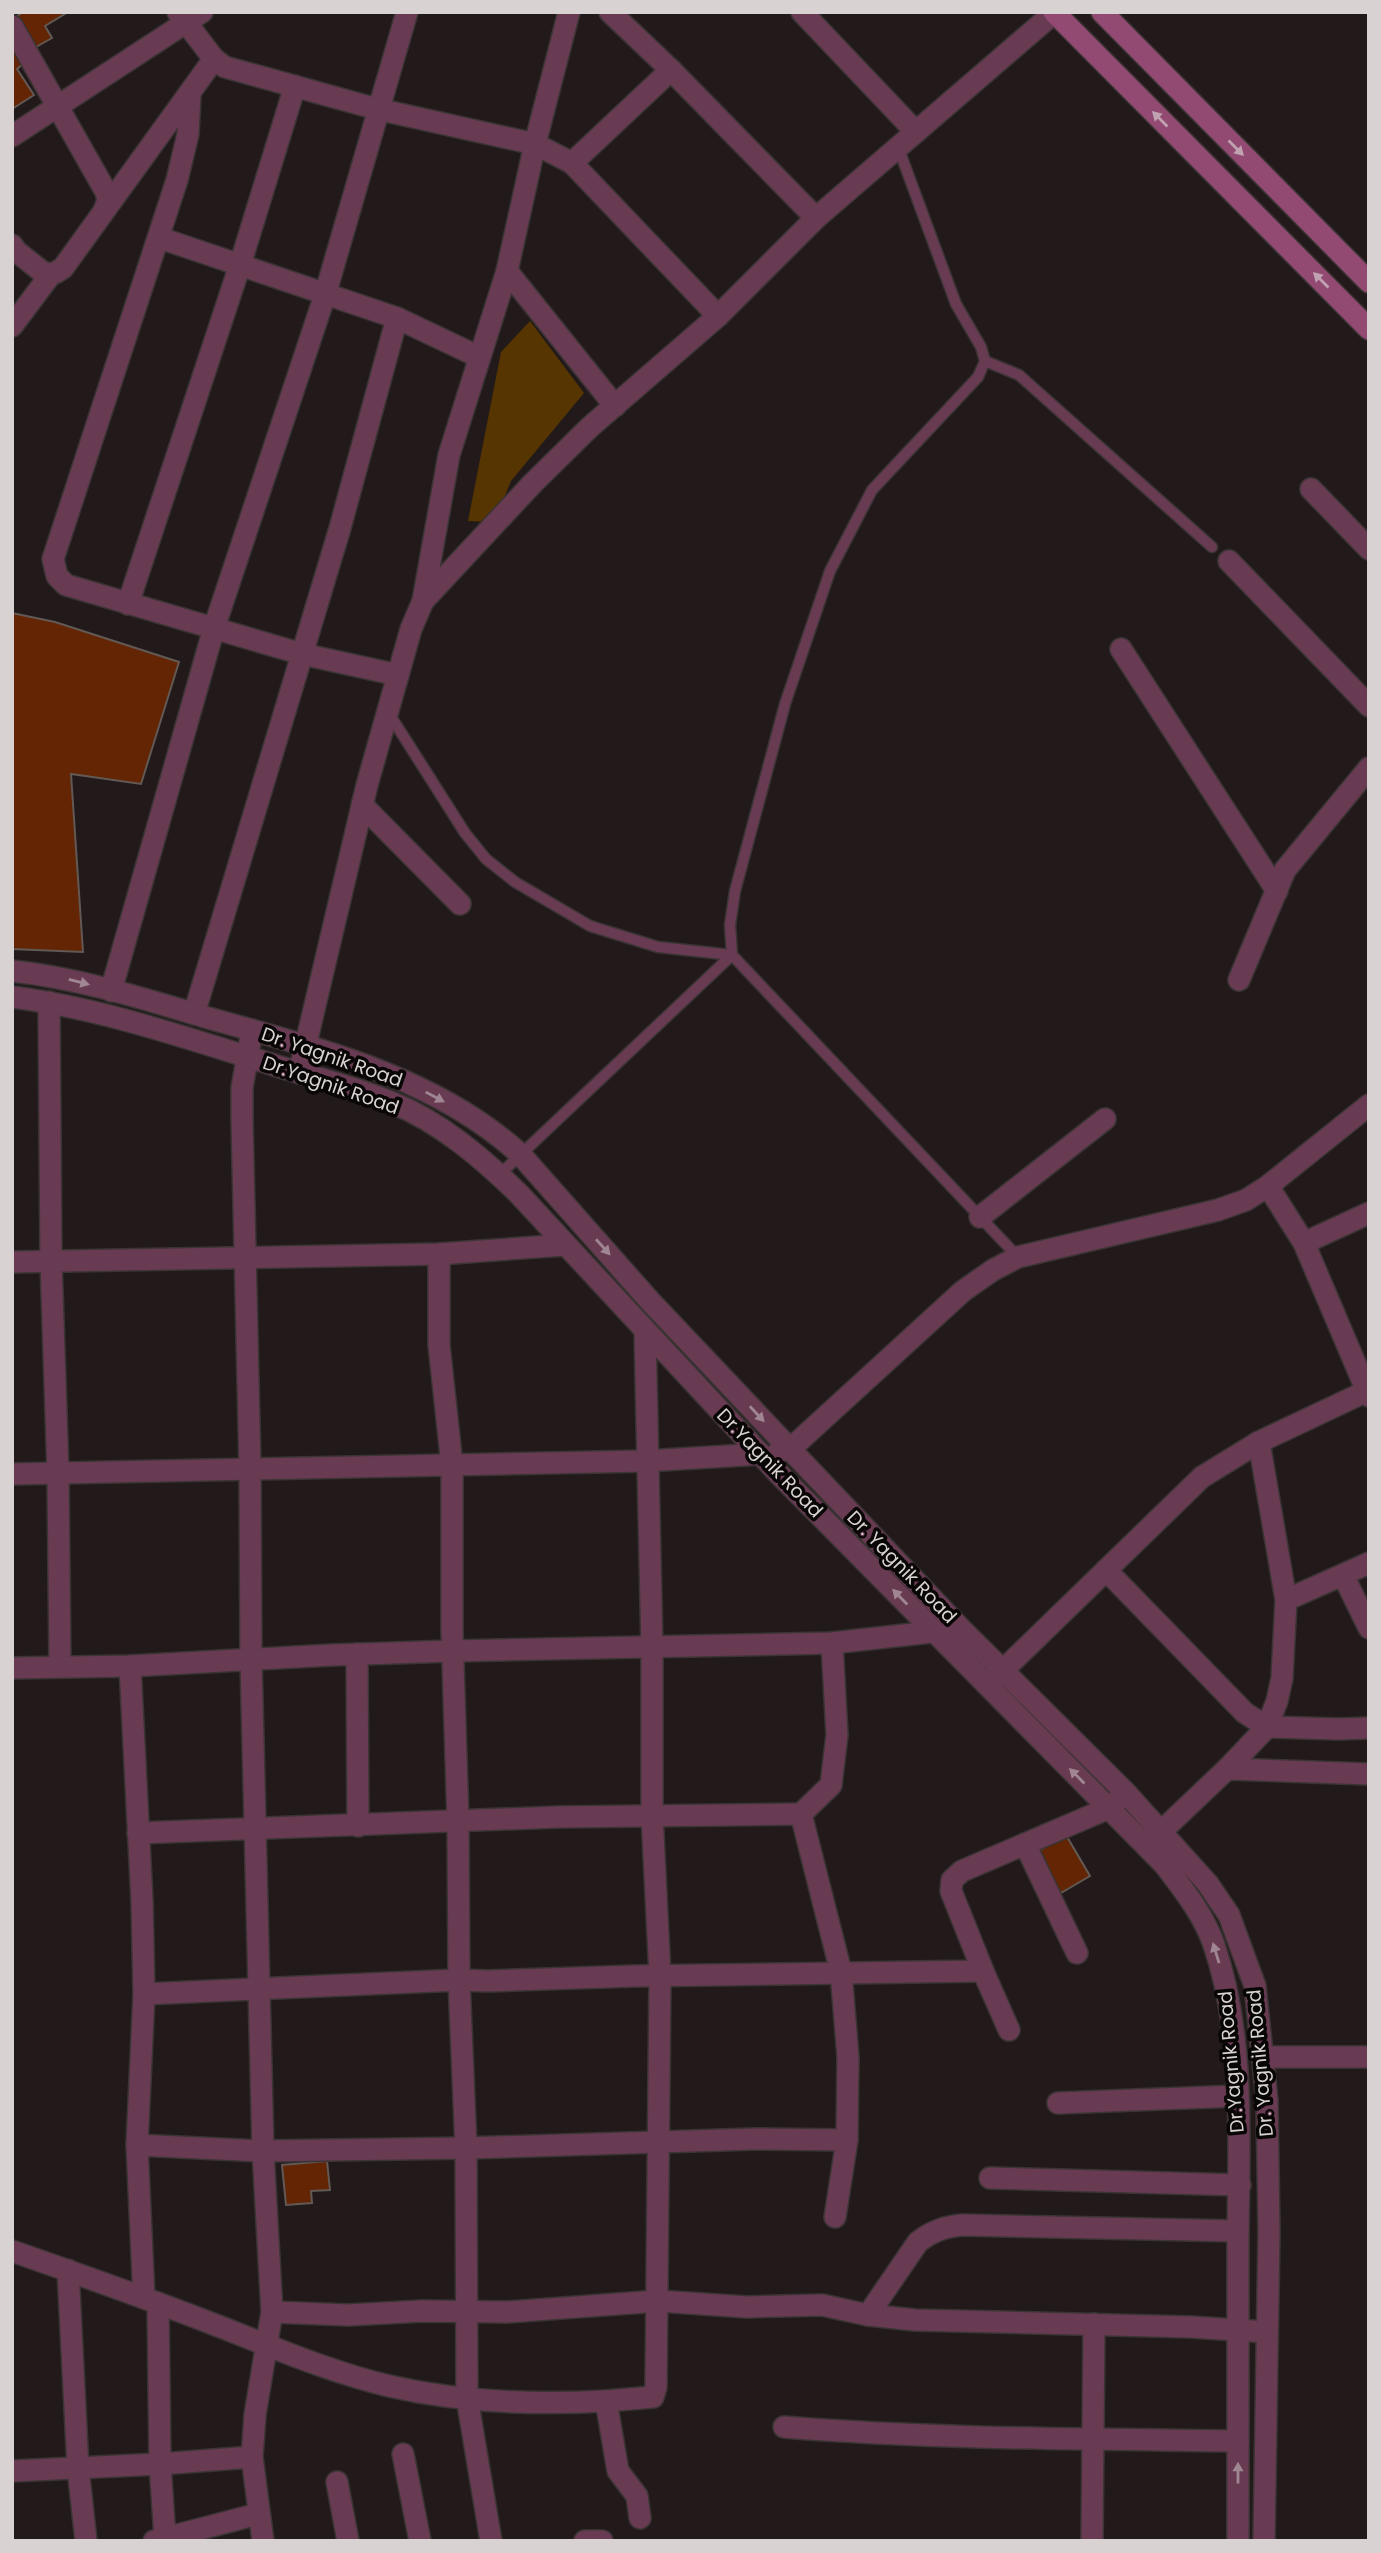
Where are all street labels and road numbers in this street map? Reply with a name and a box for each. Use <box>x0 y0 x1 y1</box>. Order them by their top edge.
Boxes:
street label: Dr. Yagnik Road <box>258 1020 406 1094</box>
street label: Dr.Yagnik Road <box>259 1049 403 1121</box>
street label: Dr.Yagnik Road <box>711 1402 829 1524</box>
street label: Dr. Yagnik Road <box>841 1505 963 1629</box>
street label: Dr. Yagnik Road <box>1240 1988 1280 2138</box>
street label: Dr.Yagnik Road <box>1211 1990 1251 2134</box>

